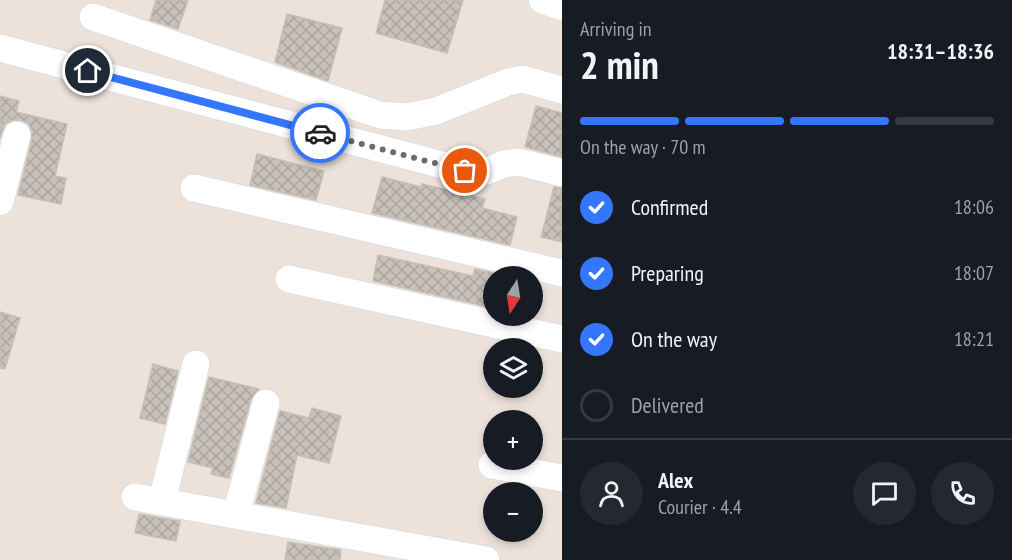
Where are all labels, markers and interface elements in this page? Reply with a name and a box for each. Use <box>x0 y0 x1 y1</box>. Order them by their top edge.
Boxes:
text: Arriving in <box>580 16 652 42</box>
text: 18:31–18:36 <box>887 37 994 65</box>
text: 2 min <box>580 39 659 90</box>
pin <box>62 45 113 96</box>
icon: home <box>71 54 104 87</box>
courier <box>290 103 350 163</box>
icon: car <box>304 117 337 150</box>
text: On the way · 70 m <box>580 134 706 160</box>
pin <box>439 145 490 196</box>
icon: bag <box>448 154 481 187</box>
icon: check <box>580 191 613 224</box>
text: Confirmed <box>631 193 708 221</box>
text: 18:06 <box>954 194 994 220</box>
icon: check <box>580 257 613 290</box>
text: Preparing <box>631 259 704 287</box>
text: 18:07 <box>954 260 994 286</box>
north arrow <box>483 266 543 326</box>
map controls <box>483 266 543 542</box>
icon: check <box>580 323 613 356</box>
text: On the way <box>631 325 717 353</box>
text: 18:21 <box>954 326 994 352</box>
button: layers <box>483 338 543 398</box>
text: Delivered <box>631 391 704 419</box>
button: + <box>483 410 543 470</box>
button: person <box>580 462 643 525</box>
button: chat <box>853 462 916 525</box>
button: phone <box>931 462 994 525</box>
text: Alex <box>658 466 693 494</box>
button: − <box>483 482 543 542</box>
text: Courier · 4.4 <box>658 494 742 520</box>

